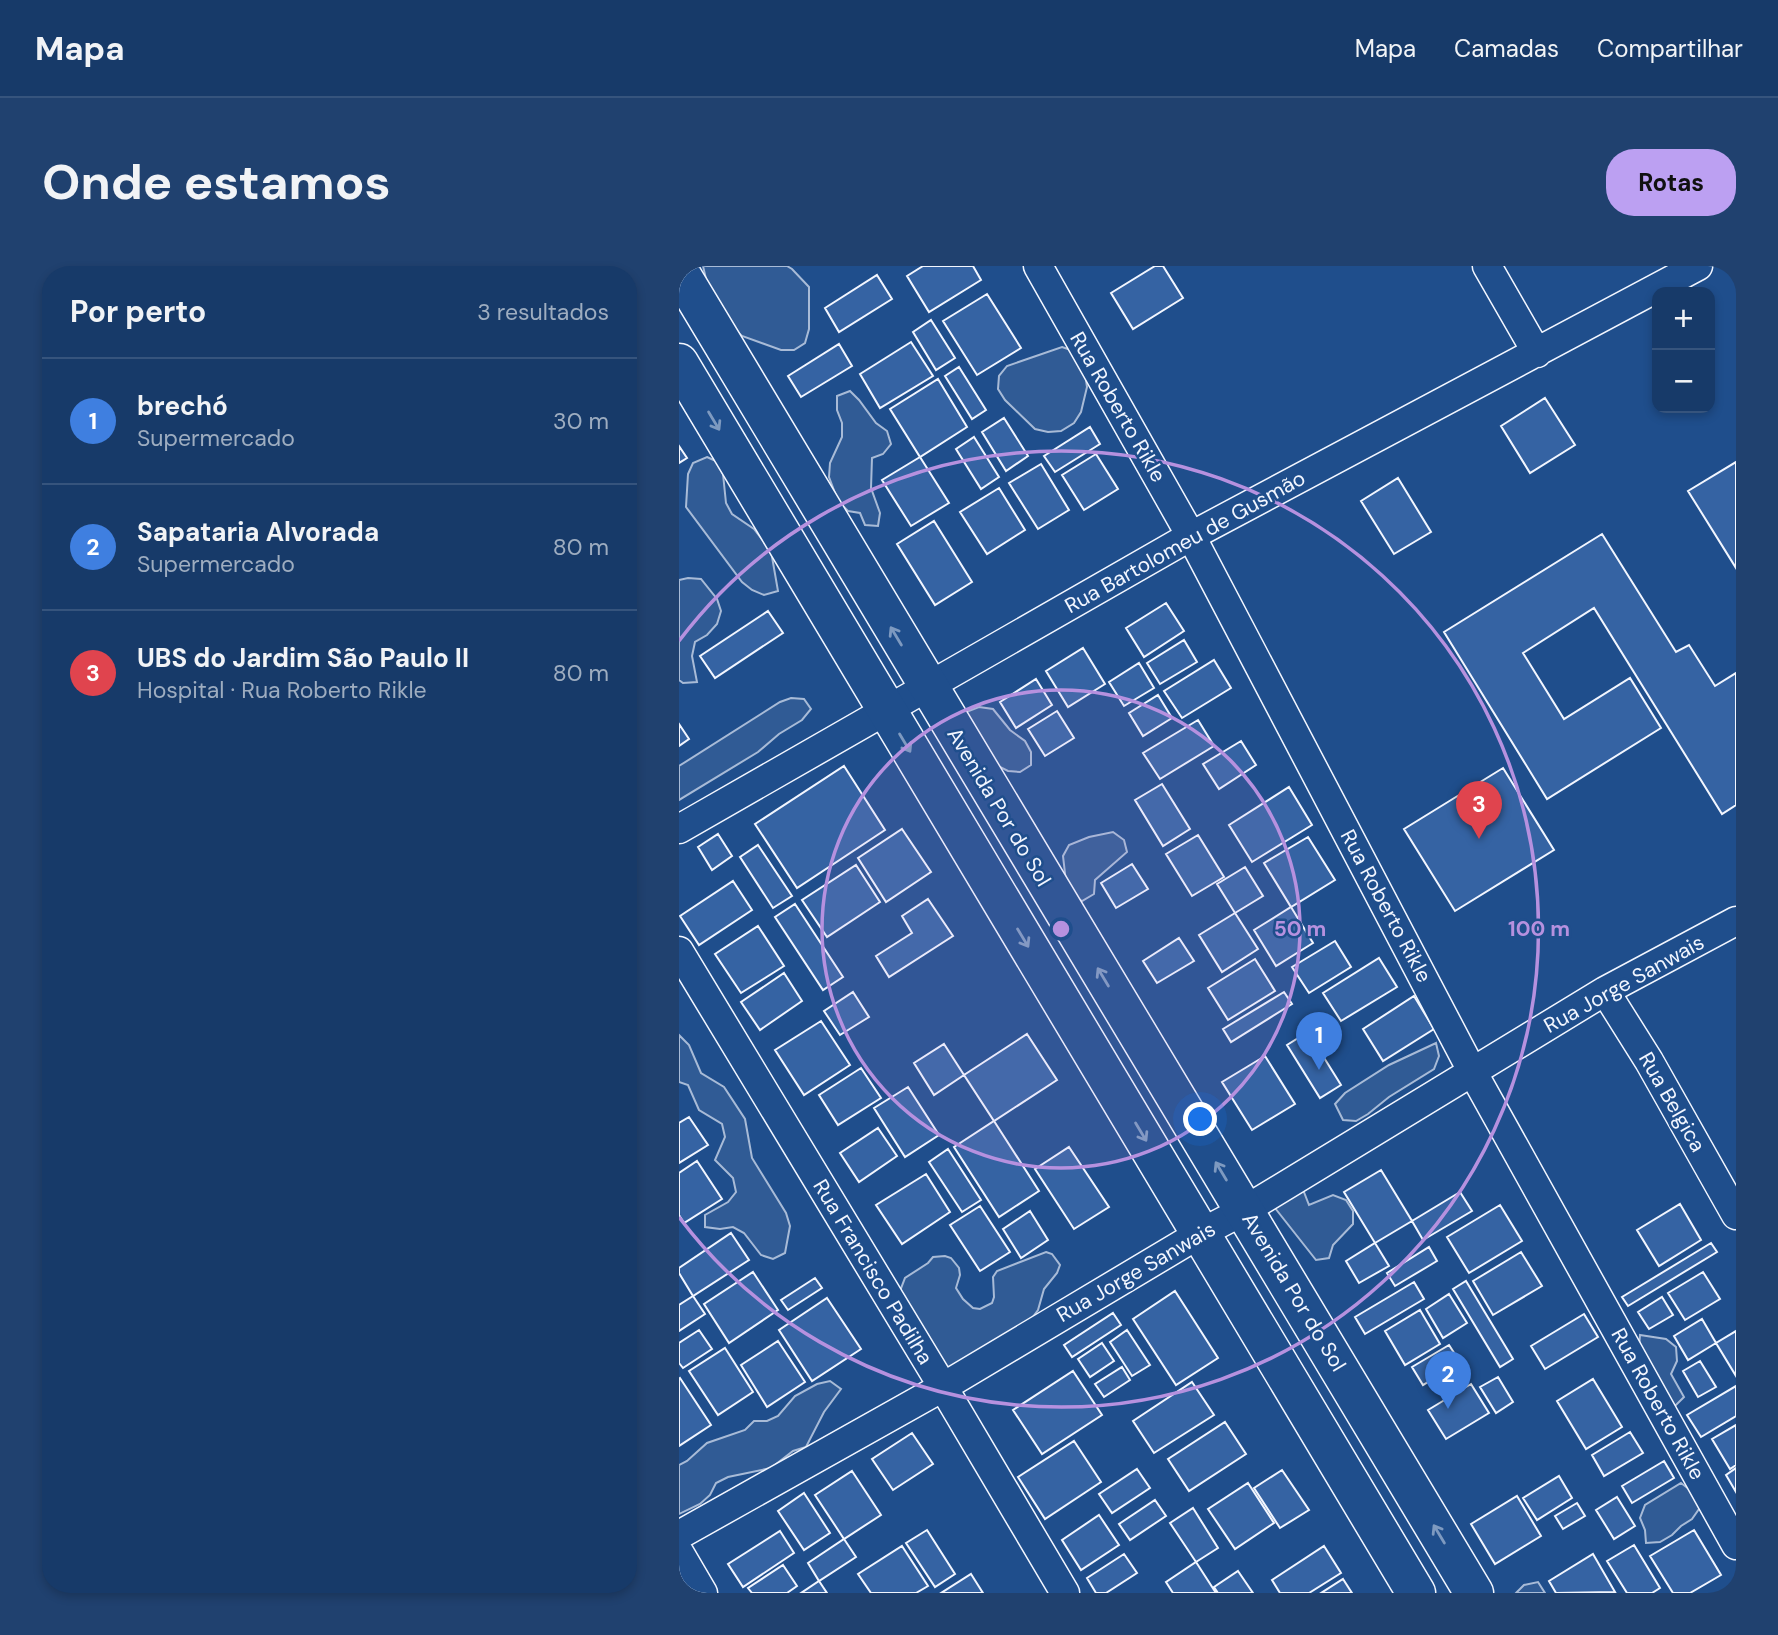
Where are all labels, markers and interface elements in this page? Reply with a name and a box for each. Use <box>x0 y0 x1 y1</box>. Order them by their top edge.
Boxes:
text: Mapa <box>35 27 125 70</box>
text: Mapa <box>1355 33 1416 64</box>
text: Camadas <box>1454 33 1559 64</box>
text: Compartilhar <box>1597 33 1743 64</box>
button: Rotas <box>1606 149 1736 216</box>
text: Onde estamos <box>42 150 391 214</box>
map controls <box>1652 287 1715 413</box>
button: + <box>1652 287 1715 350</box>
text: Por perto <box>70 292 206 331</box>
text: 3 resultados <box>477 297 609 327</box>
street label: Rua Roberto Rikle <box>1064 327 1172 487</box>
button: − <box>1652 350 1715 413</box>
text: brechó <box>137 389 228 423</box>
text: 1 <box>89 406 97 436</box>
text: 30 m <box>553 406 609 436</box>
one-way arrow <box>707 411 721 431</box>
text: Supermercado <box>137 423 295 453</box>
street label: Rua Bartolomeu de Gusmão <box>1060 464 1310 620</box>
text: Sapataria Alvorada <box>137 515 379 549</box>
text: 2 <box>86 532 100 562</box>
text: 80 m <box>553 532 609 562</box>
text: Supermercado <box>137 549 295 579</box>
one-way arrow <box>889 627 903 647</box>
text: UBS do Jardim São Paulo II <box>137 641 469 675</box>
text: 3 <box>86 658 100 688</box>
text: 80 m <box>553 658 609 688</box>
text: Hospital · Rua Roberto Rikle <box>137 675 427 705</box>
street label: Avenida Por do Sol <box>941 722 1057 892</box>
one-way arrow <box>899 732 913 752</box>
pin: 3 <box>1456 781 1502 839</box>
street label: Rua Roberto Rikle <box>1334 825 1438 987</box>
text: 50 m <box>1274 915 1326 943</box>
text: 100 m <box>1508 915 1570 943</box>
centre of rings <box>1049 917 1073 941</box>
one-way arrow <box>1016 927 1030 947</box>
street label: Rua Jorge Sanwais <box>1539 928 1709 1040</box>
one-way arrow <box>1095 968 1109 988</box>
pin: 1 <box>1296 1012 1342 1070</box>
street label: Rua Belgica <box>1632 1047 1712 1157</box>
your location <box>1183 1102 1217 1136</box>
one-way arrow <box>1134 1122 1148 1142</box>
one-way arrow <box>1214 1162 1228 1182</box>
street label: Rua Francisco Padilha <box>807 1174 939 1370</box>
street label: Avenida Por do Sol <box>1236 1207 1352 1377</box>
street label: Rua Jorge Sanwais <box>1051 1215 1221 1329</box>
street label: Rua Roberto Rikle <box>1605 1323 1711 1485</box>
pin: 2 <box>1425 1351 1471 1409</box>
one-way arrow <box>1432 1525 1446 1545</box>

